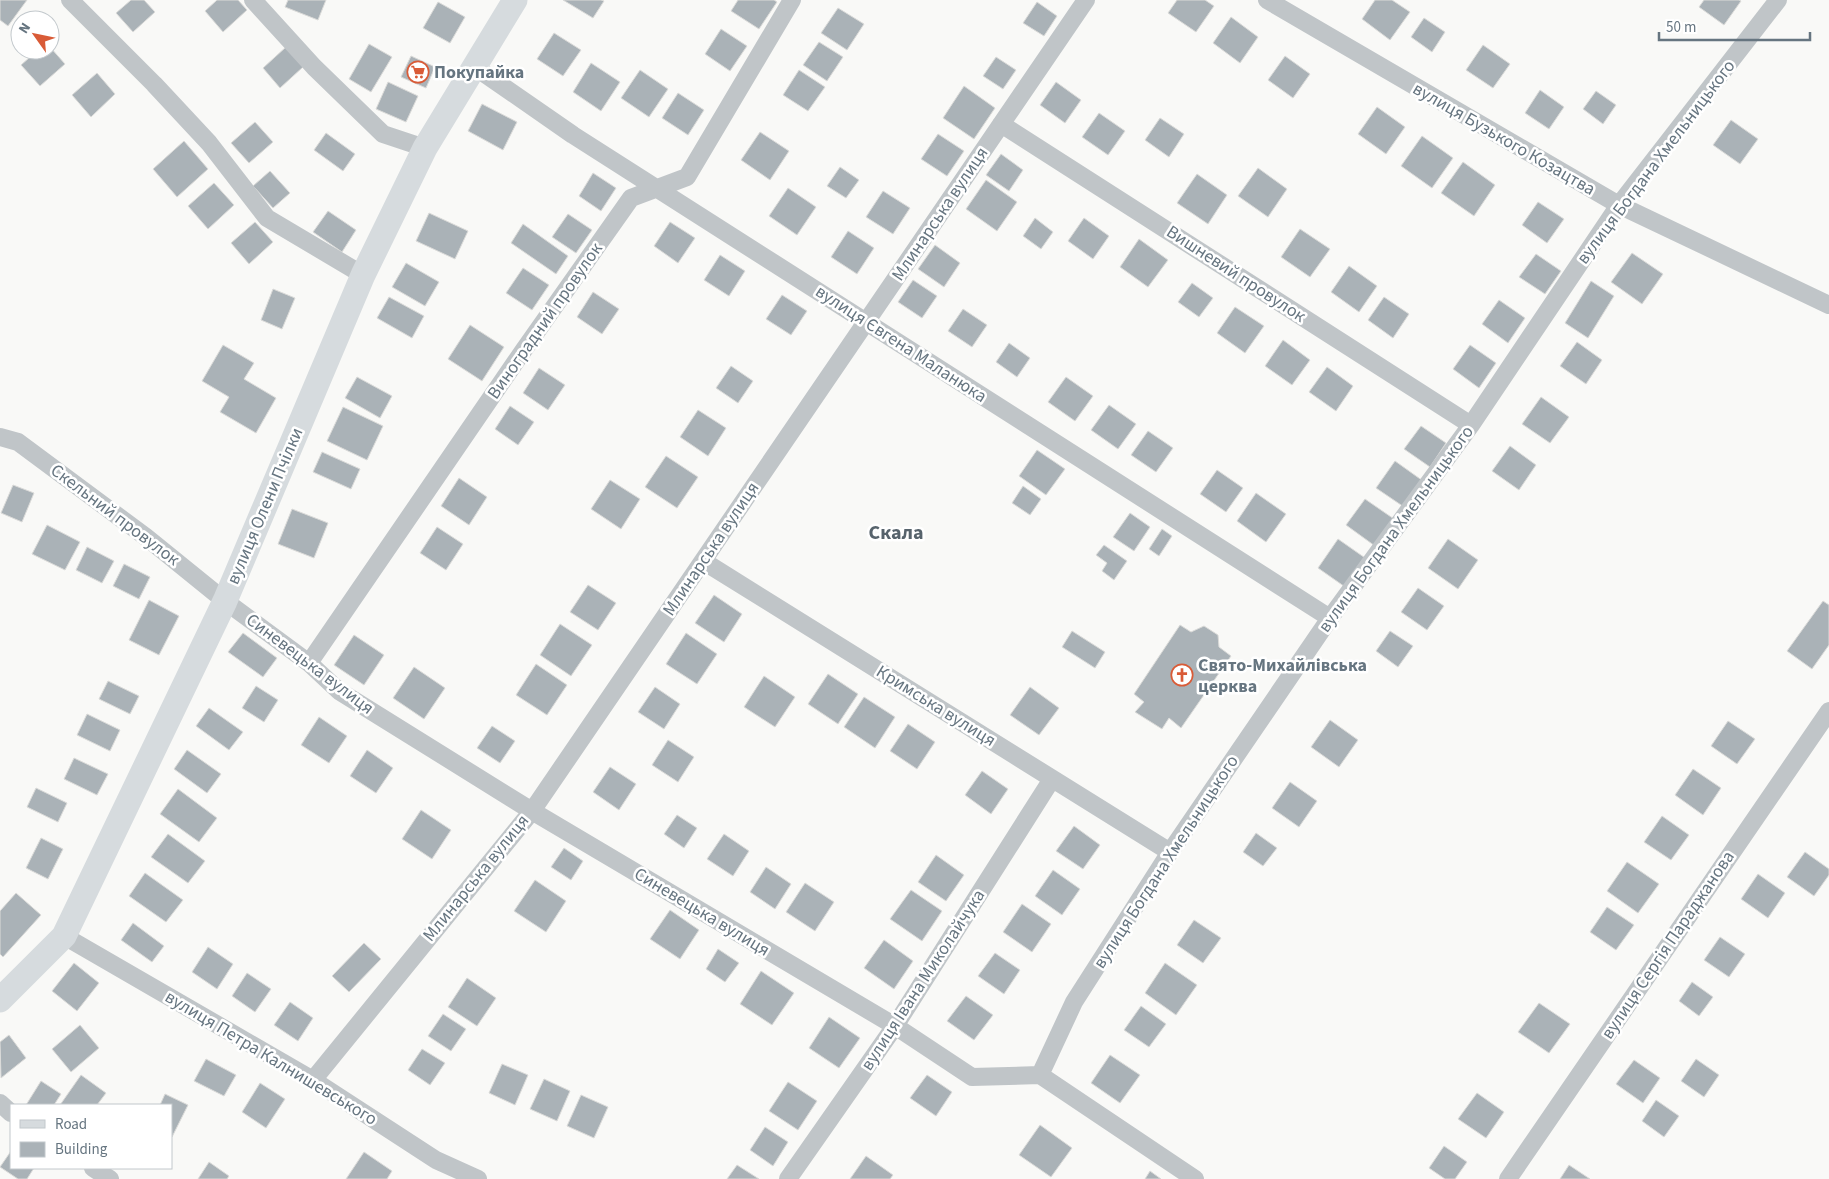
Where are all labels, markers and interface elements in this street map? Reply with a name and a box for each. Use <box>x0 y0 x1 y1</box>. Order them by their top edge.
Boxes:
north arrow <box>10 10 60 60</box>
scale bar <box>1659 10 1810 42</box>
text: 50 m <box>1666 17 1696 38</box>
text: N <box>14 19 36 38</box>
street label: вулиця Богдана Хмельницького <box>1571 55 1741 269</box>
supermarket icon: Покупайка <box>406 60 430 84</box>
place label: Покупайка <box>434 60 524 85</box>
street label: вулиця Бузького Козацтва <box>1408 76 1600 202</box>
street label: Млинарська вулиця <box>886 142 994 286</box>
street label: Вишневий провулок <box>1161 219 1311 329</box>
street label: Виноградний провулок <box>481 238 609 404</box>
street label: вулиця Євгена Маланюка <box>810 279 992 409</box>
street label: вулиця Богдана Хмельницького <box>1312 420 1480 638</box>
street label: вулиця Олени Пчілки <box>221 424 309 588</box>
street label: Скельний провулок <box>45 458 185 572</box>
street label: Млинарська вулиця <box>657 477 765 621</box>
district label: Скала <box>869 519 923 547</box>
street label: Синевецька вулиця <box>241 608 379 720</box>
place label: Свято-Михайлівська церква <box>1198 653 1367 699</box>
street label: Кримська вулиця <box>871 659 1001 753</box>
church icon: Свято-Михайлівська церква <box>1170 663 1194 687</box>
street label: вулиця Богдана Хмельницького <box>1087 750 1245 974</box>
street label: Млинарська вулиця <box>417 809 535 947</box>
street label: вулиця Сергія Параджанова <box>1595 846 1741 1044</box>
street label: Синевецька вулиця <box>629 862 775 962</box>
street label: вулиця Івана Миколайчука <box>855 884 991 1076</box>
street label: вулиця Петра Калнишевського <box>160 985 382 1131</box>
legend <box>10 1104 172 1169</box>
text: Road <box>55 1114 87 1135</box>
text: Building <box>55 1139 108 1160</box>

